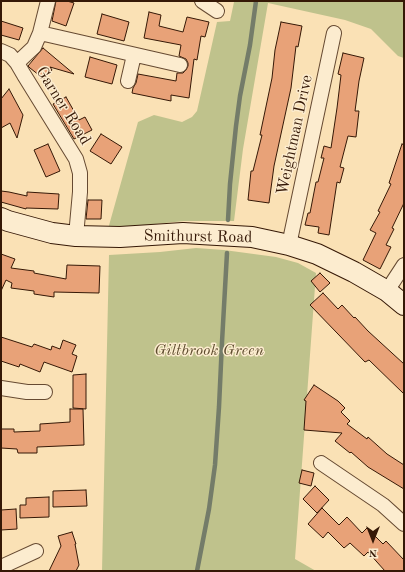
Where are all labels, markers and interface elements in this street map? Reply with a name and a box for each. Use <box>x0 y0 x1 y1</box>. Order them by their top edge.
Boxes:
street label: Garner Road <box>31 63 95 149</box>
street label: Weightman Drive <box>273 73 317 197</box>
street label: Smithurst Road <box>143 226 253 248</box>
park label: Giltbrook Green <box>154 341 264 361</box>
north arrow <box>353 520 393 560</box>
text: N <box>369 547 377 558</box>

